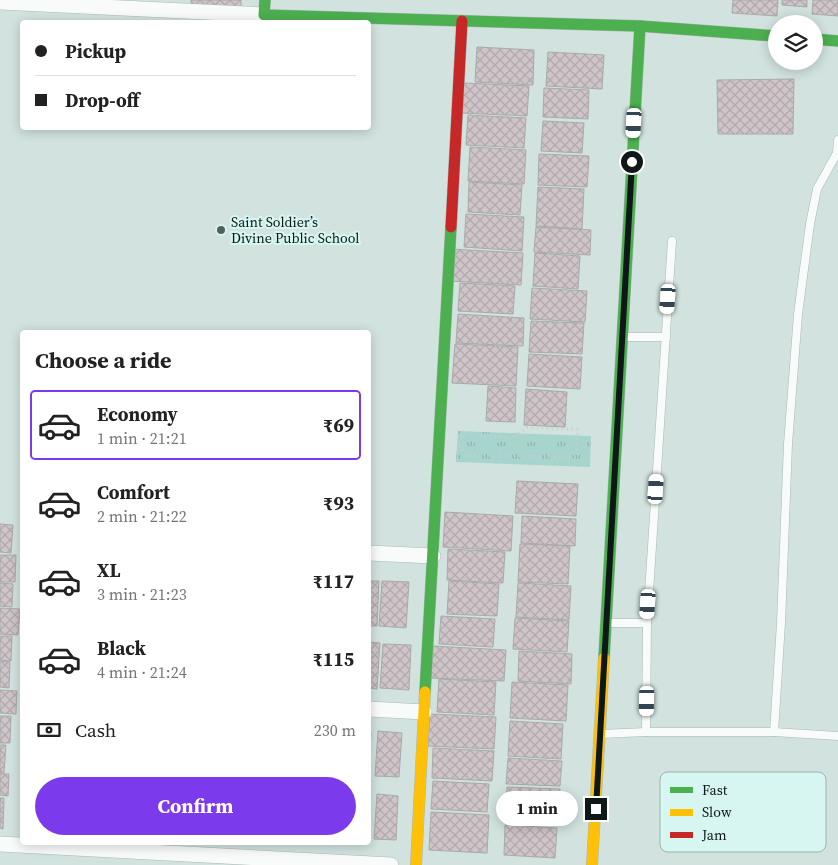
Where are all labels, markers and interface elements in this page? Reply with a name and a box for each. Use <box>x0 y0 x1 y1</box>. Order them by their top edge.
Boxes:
map controls <box>768 15 823 70</box>
button: layers <box>768 15 823 70</box>
text: Pickup <box>65 38 126 64</box>
text: Drop-off <box>65 87 139 113</box>
car <box>625 108 642 138</box>
route start <box>621 151 643 173</box>
place label: Saint Soldier’s Divine Public School <box>231 212 359 248</box>
marker: Saint Soldier’s Divine Public School <box>215 224 227 236</box>
car <box>659 284 676 314</box>
text: Choose a ride <box>35 345 172 375</box>
text: Economy <box>97 401 178 427</box>
icon: car <box>37 403 82 448</box>
text: ₹69 <box>323 412 354 438</box>
text: 1 min · 21:21 <box>97 427 187 449</box>
car <box>647 474 664 504</box>
text: Comfort <box>97 479 170 505</box>
icon: car <box>37 481 82 526</box>
text: ₹93 <box>323 490 354 516</box>
text: 2 min · 21:22 <box>97 505 187 527</box>
text: XL <box>97 557 120 583</box>
icon: car <box>37 559 82 604</box>
text: ₹117 <box>313 568 354 594</box>
text: 3 min · 21:23 <box>97 583 187 605</box>
car <box>639 589 656 619</box>
text: Black <box>97 635 146 661</box>
icon: car <box>37 637 82 682</box>
text: ₹115 <box>313 646 354 672</box>
text: 4 min · 21:24 <box>97 661 187 683</box>
car <box>639 686 654 716</box>
icon: cash <box>35 716 63 744</box>
text: Cash <box>75 717 116 743</box>
text: 230 m <box>314 719 356 741</box>
legend <box>660 772 826 852</box>
button: Confirm <box>35 777 356 835</box>
text: Fast <box>702 780 728 800</box>
callout: 1 min <box>496 792 578 826</box>
text: 1 min <box>516 797 558 819</box>
route end <box>585 798 607 820</box>
text: Slow <box>702 802 732 822</box>
text: Jam <box>701 825 727 845</box>

